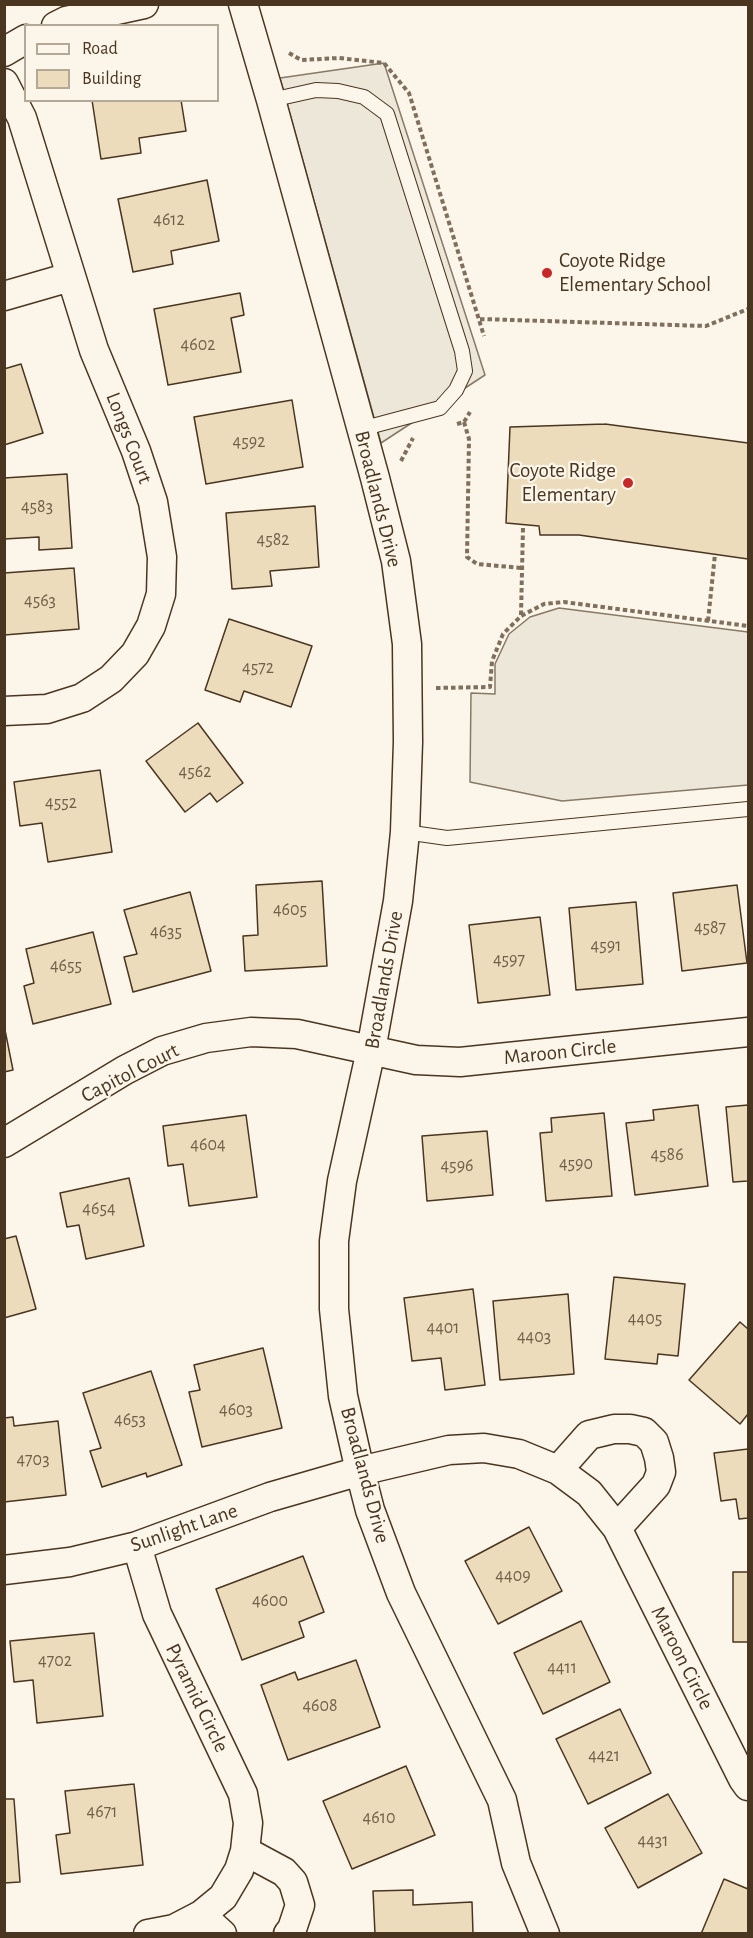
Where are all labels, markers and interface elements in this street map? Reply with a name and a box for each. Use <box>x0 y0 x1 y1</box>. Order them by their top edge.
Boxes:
legend <box>24 24 219 102</box>
text: Road <box>82 40 118 58</box>
text: Building <box>82 70 141 88</box>
house number: 4612 <box>153 209 185 231</box>
place label: Coyote Ridge Elementary School <box>559 248 711 298</box>
marker: Coyote Ridge Elementary School <box>540 266 554 280</box>
house number: 4602 <box>181 334 215 356</box>
street label: Longs Court <box>100 389 158 487</box>
street label: Broadlands Drive <box>349 428 407 570</box>
house number: 4592 <box>233 431 265 453</box>
place label: Coyote Ridge Elementary <box>509 458 616 508</box>
marker: Coyote Ridge Elementary <box>621 476 635 490</box>
house number: 4583 <box>21 496 53 518</box>
house number: 4582 <box>257 529 289 551</box>
house number: 4563 <box>24 590 56 612</box>
house number: 4572 <box>242 657 274 679</box>
house number: 4562 <box>179 761 211 783</box>
house number: 4552 <box>45 792 77 814</box>
house number: 4605 <box>273 899 307 921</box>
street label: Broadlands Drive <box>359 909 409 1051</box>
house number: 4587 <box>694 917 726 939</box>
house number: 4635 <box>150 921 182 943</box>
house number: 4591 <box>591 935 621 957</box>
house number: 4597 <box>493 949 525 971</box>
house number: 4655 <box>50 955 82 977</box>
street label: Maroon Circle <box>502 1034 618 1070</box>
street label: Capitol Court <box>77 1038 183 1108</box>
house number: 4604 <box>190 1134 226 1156</box>
house number: 4586 <box>650 1144 684 1166</box>
house number: 4590 <box>559 1153 593 1175</box>
house number: 4596 <box>440 1155 474 1177</box>
house number: 4654 <box>82 1198 116 1220</box>
house number: 4405 <box>628 1308 662 1330</box>
house number: 4401 <box>426 1317 460 1339</box>
house number: 4403 <box>517 1326 551 1348</box>
house number: 4603 <box>219 1399 253 1421</box>
street label: Broadlands Drive <box>335 1404 395 1546</box>
house number: 4653 <box>114 1409 146 1431</box>
house number: 4703 <box>16 1449 50 1471</box>
street label: Sunlight Lane <box>127 1498 241 1558</box>
house number: 4409 <box>495 1565 531 1587</box>
house number: 4600 <box>252 1590 288 1612</box>
street label: Maroon Circle <box>645 1602 719 1714</box>
street label: Pyramid Circle <box>160 1639 234 1757</box>
house number: 4702 <box>38 1650 72 1672</box>
house number: 4411 <box>547 1657 577 1679</box>
house number: 4608 <box>302 1695 338 1717</box>
house number: 4421 <box>588 1745 620 1767</box>
house number: 4671 <box>87 1801 117 1823</box>
house number: 4610 <box>363 1807 395 1829</box>
house number: 4431 <box>638 1830 668 1852</box>

